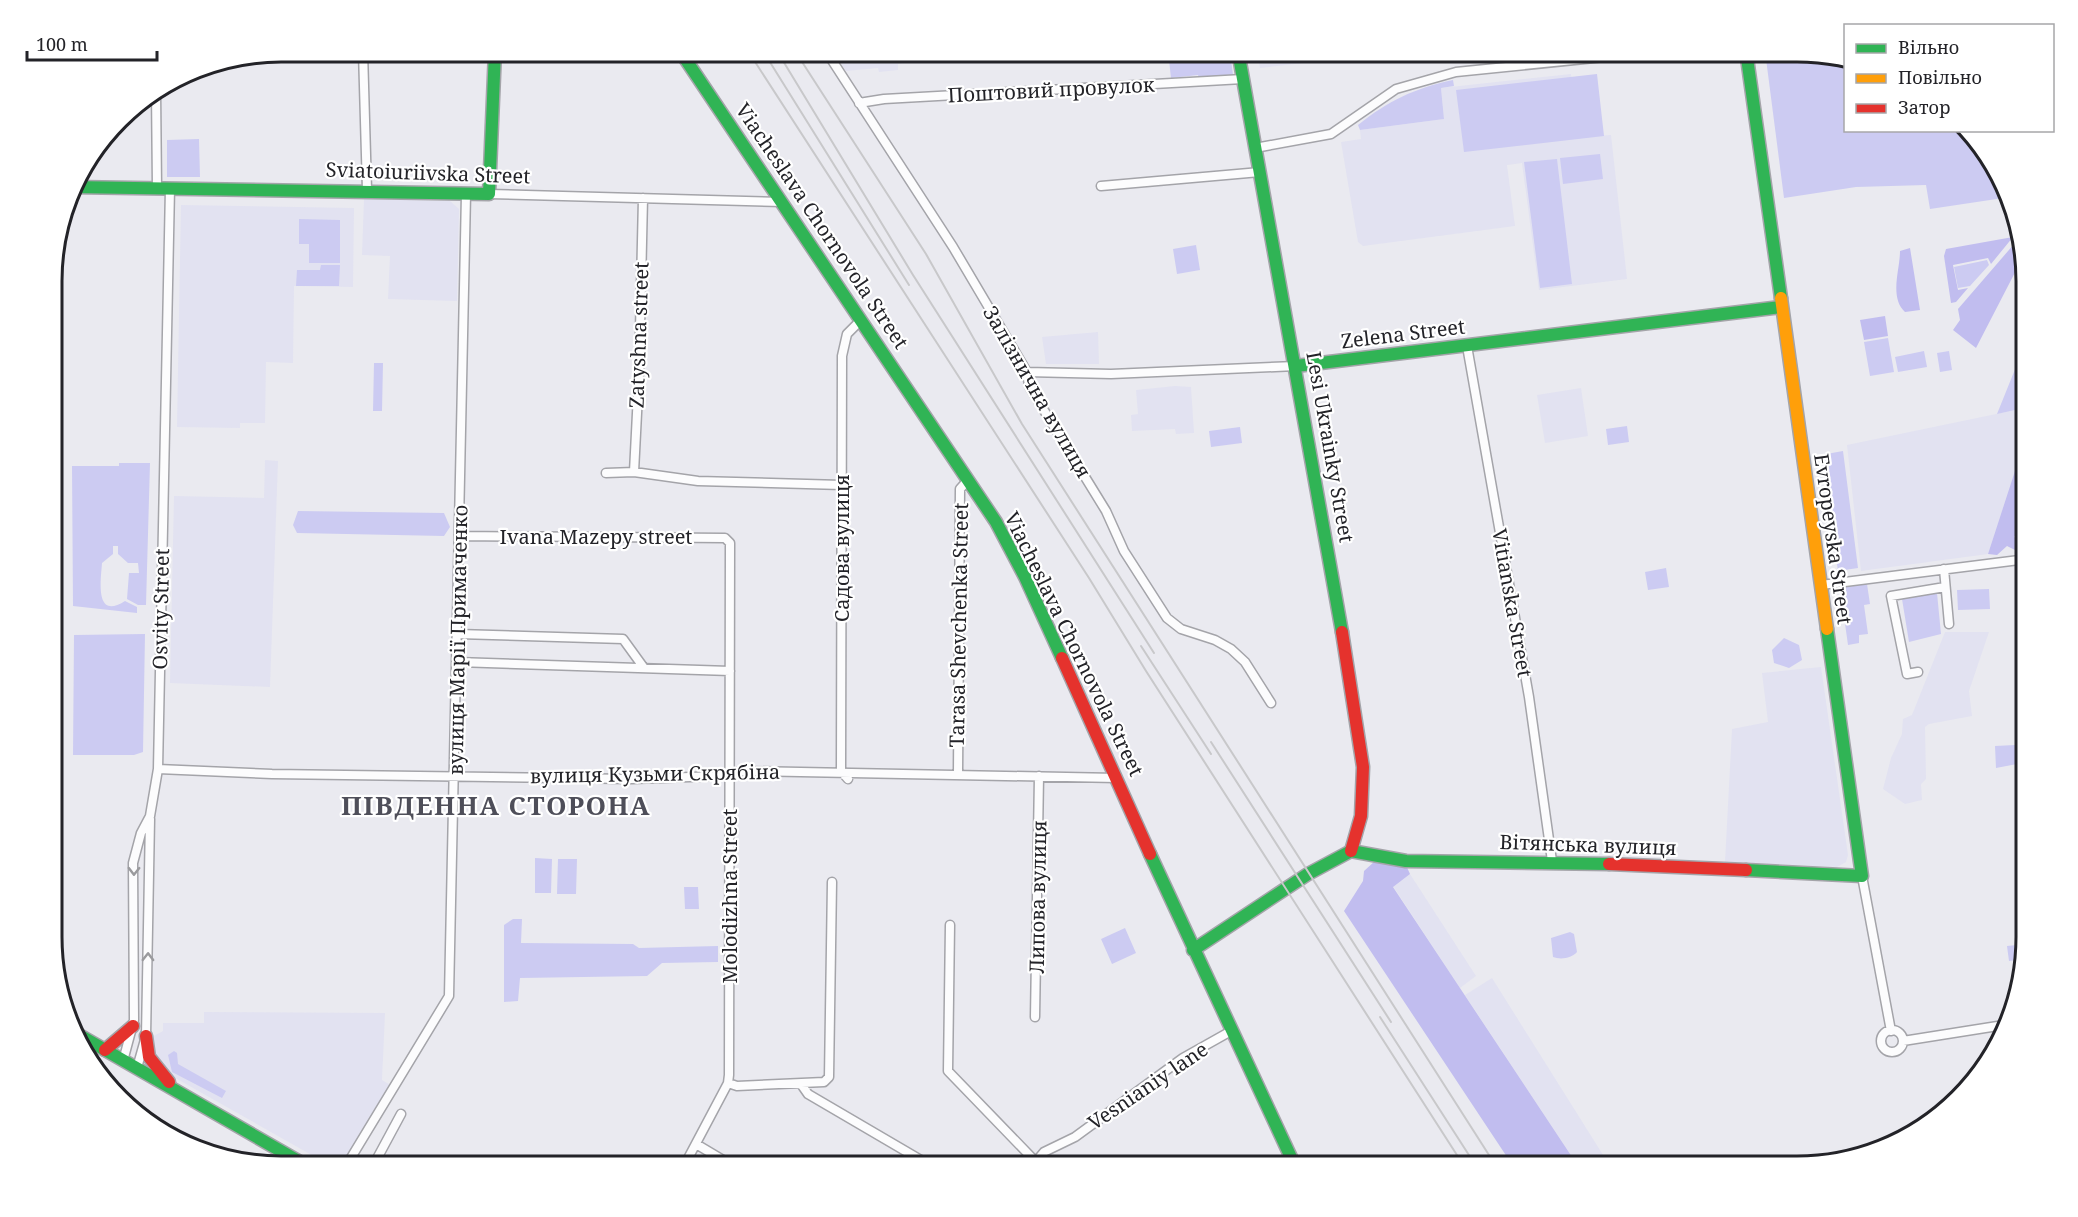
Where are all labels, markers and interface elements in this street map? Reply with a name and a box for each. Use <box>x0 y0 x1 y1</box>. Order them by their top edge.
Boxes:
scale bar <box>27 24 158 62</box>
legend <box>1844 24 2054 132</box>
text: 100 m <box>36 32 88 56</box>
text: Вільно <box>1898 35 1959 59</box>
text: Повільно <box>1898 65 1982 89</box>
street label: Поштовий провулок <box>947 71 1155 108</box>
text: Затор <box>1898 95 1950 119</box>
street label: Viacheslava Chornovola Street <box>730 98 915 354</box>
street label: Sviatoiuriivska Street <box>325 155 531 190</box>
street label: Zatyshna street <box>622 261 655 409</box>
street label: Залізнична вулиця <box>977 301 1098 483</box>
street label: Zelena Street <box>1339 313 1466 354</box>
street label: Lesi Ukrainky Street <box>1300 349 1361 544</box>
street label: Evropeyska Street <box>1808 452 1859 626</box>
street label: Садова вулиця <box>828 474 855 622</box>
street label: Tarasa Shevchenka Street <box>943 502 974 748</box>
street label: вулиця Марії Примаченко <box>442 505 473 775</box>
street label: Viacheslava Chornovola Street <box>999 507 1150 780</box>
street label: Ivana Mazepy street <box>500 523 692 550</box>
street label: Vitianska Street <box>1486 526 1539 679</box>
street label: Osvity Street <box>146 548 175 670</box>
street label: вулиця Кузьми Скрябіна <box>530 758 780 789</box>
district label: ПІВДЕННА СТОРОНА <box>341 787 651 823</box>
street label: Molodizhna Street <box>716 809 743 983</box>
street label: Липова вулиця <box>1023 820 1052 974</box>
street label: Вітянська вулиця <box>1499 828 1677 861</box>
one-way arrow <box>127 866 140 875</box>
one-way arrow <box>141 952 154 961</box>
street label: Vesnianiy lane <box>1082 1035 1213 1136</box>

